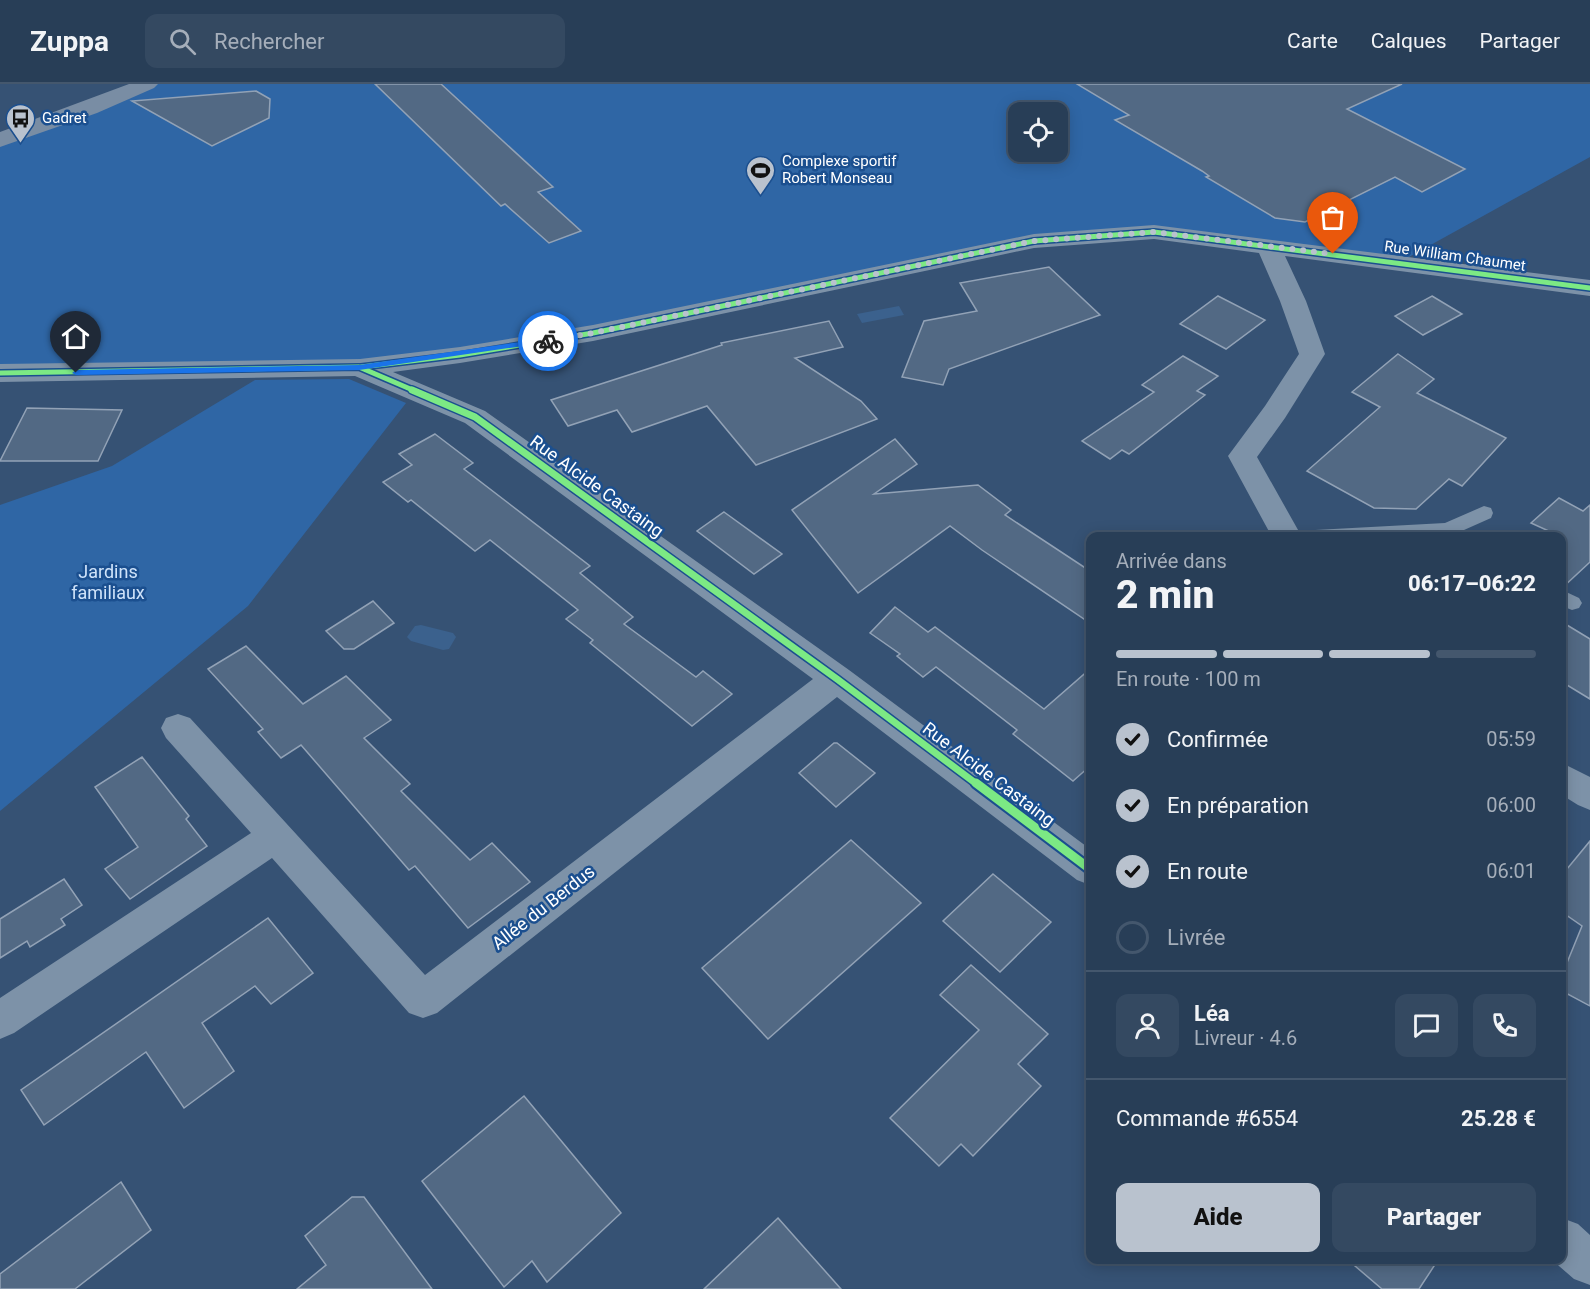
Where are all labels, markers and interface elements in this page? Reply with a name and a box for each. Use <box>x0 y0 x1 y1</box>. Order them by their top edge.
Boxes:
search box <box>145 14 565 68</box>
text: Zuppa <box>30 25 109 58</box>
icon: search <box>166 25 199 58</box>
text: Rechercher <box>214 29 324 54</box>
text: Carte <box>1287 29 1338 53</box>
text: Calques <box>1371 29 1446 53</box>
text: Partager <box>1479 29 1560 53</box>
bus stop icon: Gadret <box>5 102 37 144</box>
map controls <box>1008 102 1068 162</box>
button: locate <box>1008 102 1068 162</box>
place label: Gadret <box>42 109 87 127</box>
place label: Complexe sportif Robert Monseau <box>782 152 897 187</box>
sports icon: Complexe sportif Robert Monseau <box>745 154 777 196</box>
pin <box>1307 192 1358 254</box>
icon: bag <box>1316 201 1349 234</box>
street label: Rue William Chaumet <box>1383 237 1527 275</box>
pin <box>50 311 101 373</box>
courier <box>518 311 578 371</box>
icon: home <box>59 320 92 353</box>
icon: bike <box>532 325 565 358</box>
street label: Rue Alcide Castaing <box>526 430 668 542</box>
text: Arrivée dans <box>1116 549 1227 573</box>
park label: Jardins familiaux <box>71 561 145 603</box>
text: 06:17–06:22 <box>1408 571 1536 596</box>
text: 2 min <box>1116 572 1214 618</box>
text: En route · 100 m <box>1116 667 1261 691</box>
street label: Rue Alcide Castaing <box>919 717 1059 831</box>
icon: check <box>1116 723 1149 756</box>
text: Confirmée <box>1167 727 1268 752</box>
text: 05:59 <box>1486 727 1536 751</box>
icon: check <box>1116 789 1149 822</box>
text: En préparation <box>1167 793 1309 818</box>
text: 06:00 <box>1486 793 1536 817</box>
icon: check <box>1116 855 1149 888</box>
text: En route <box>1167 859 1248 884</box>
text: 06:01 <box>1486 859 1536 883</box>
street label: Allée du Berdus <box>487 860 599 954</box>
text: Livrée <box>1167 925 1225 950</box>
button: person <box>1116 994 1179 1057</box>
button: chat <box>1395 994 1458 1057</box>
button: phone <box>1473 994 1536 1057</box>
text: Léa <box>1194 1001 1230 1026</box>
text: Livreur · 4.6 <box>1194 1026 1297 1050</box>
text: Commande #6554 <box>1116 1106 1298 1131</box>
text: 25.28 € <box>1461 1106 1536 1131</box>
button: Aide <box>1116 1183 1320 1252</box>
button: Partager <box>1332 1183 1536 1252</box>

